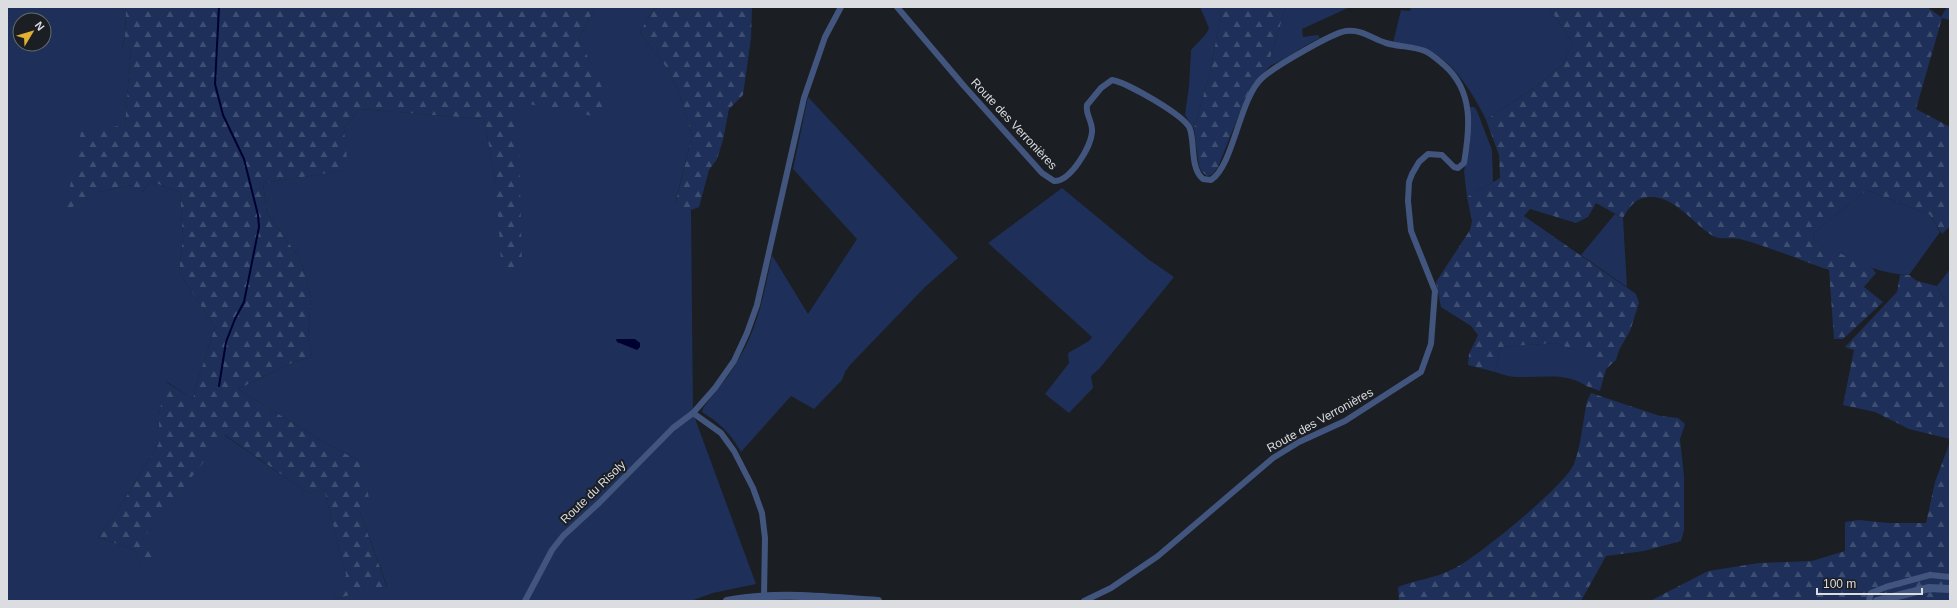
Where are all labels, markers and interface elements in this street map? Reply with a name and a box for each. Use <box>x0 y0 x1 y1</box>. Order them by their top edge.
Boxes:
north arrow <box>12 12 52 52</box>
text: N <box>33 19 47 33</box>
street label: Route des Verronières <box>968 76 1060 172</box>
street label: Route des Verronières <box>1264 385 1376 455</box>
street label: Route du Risoly <box>558 458 628 526</box>
scale bar <box>1817 570 1922 596</box>
text: 100 m <box>1823 577 1856 591</box>

